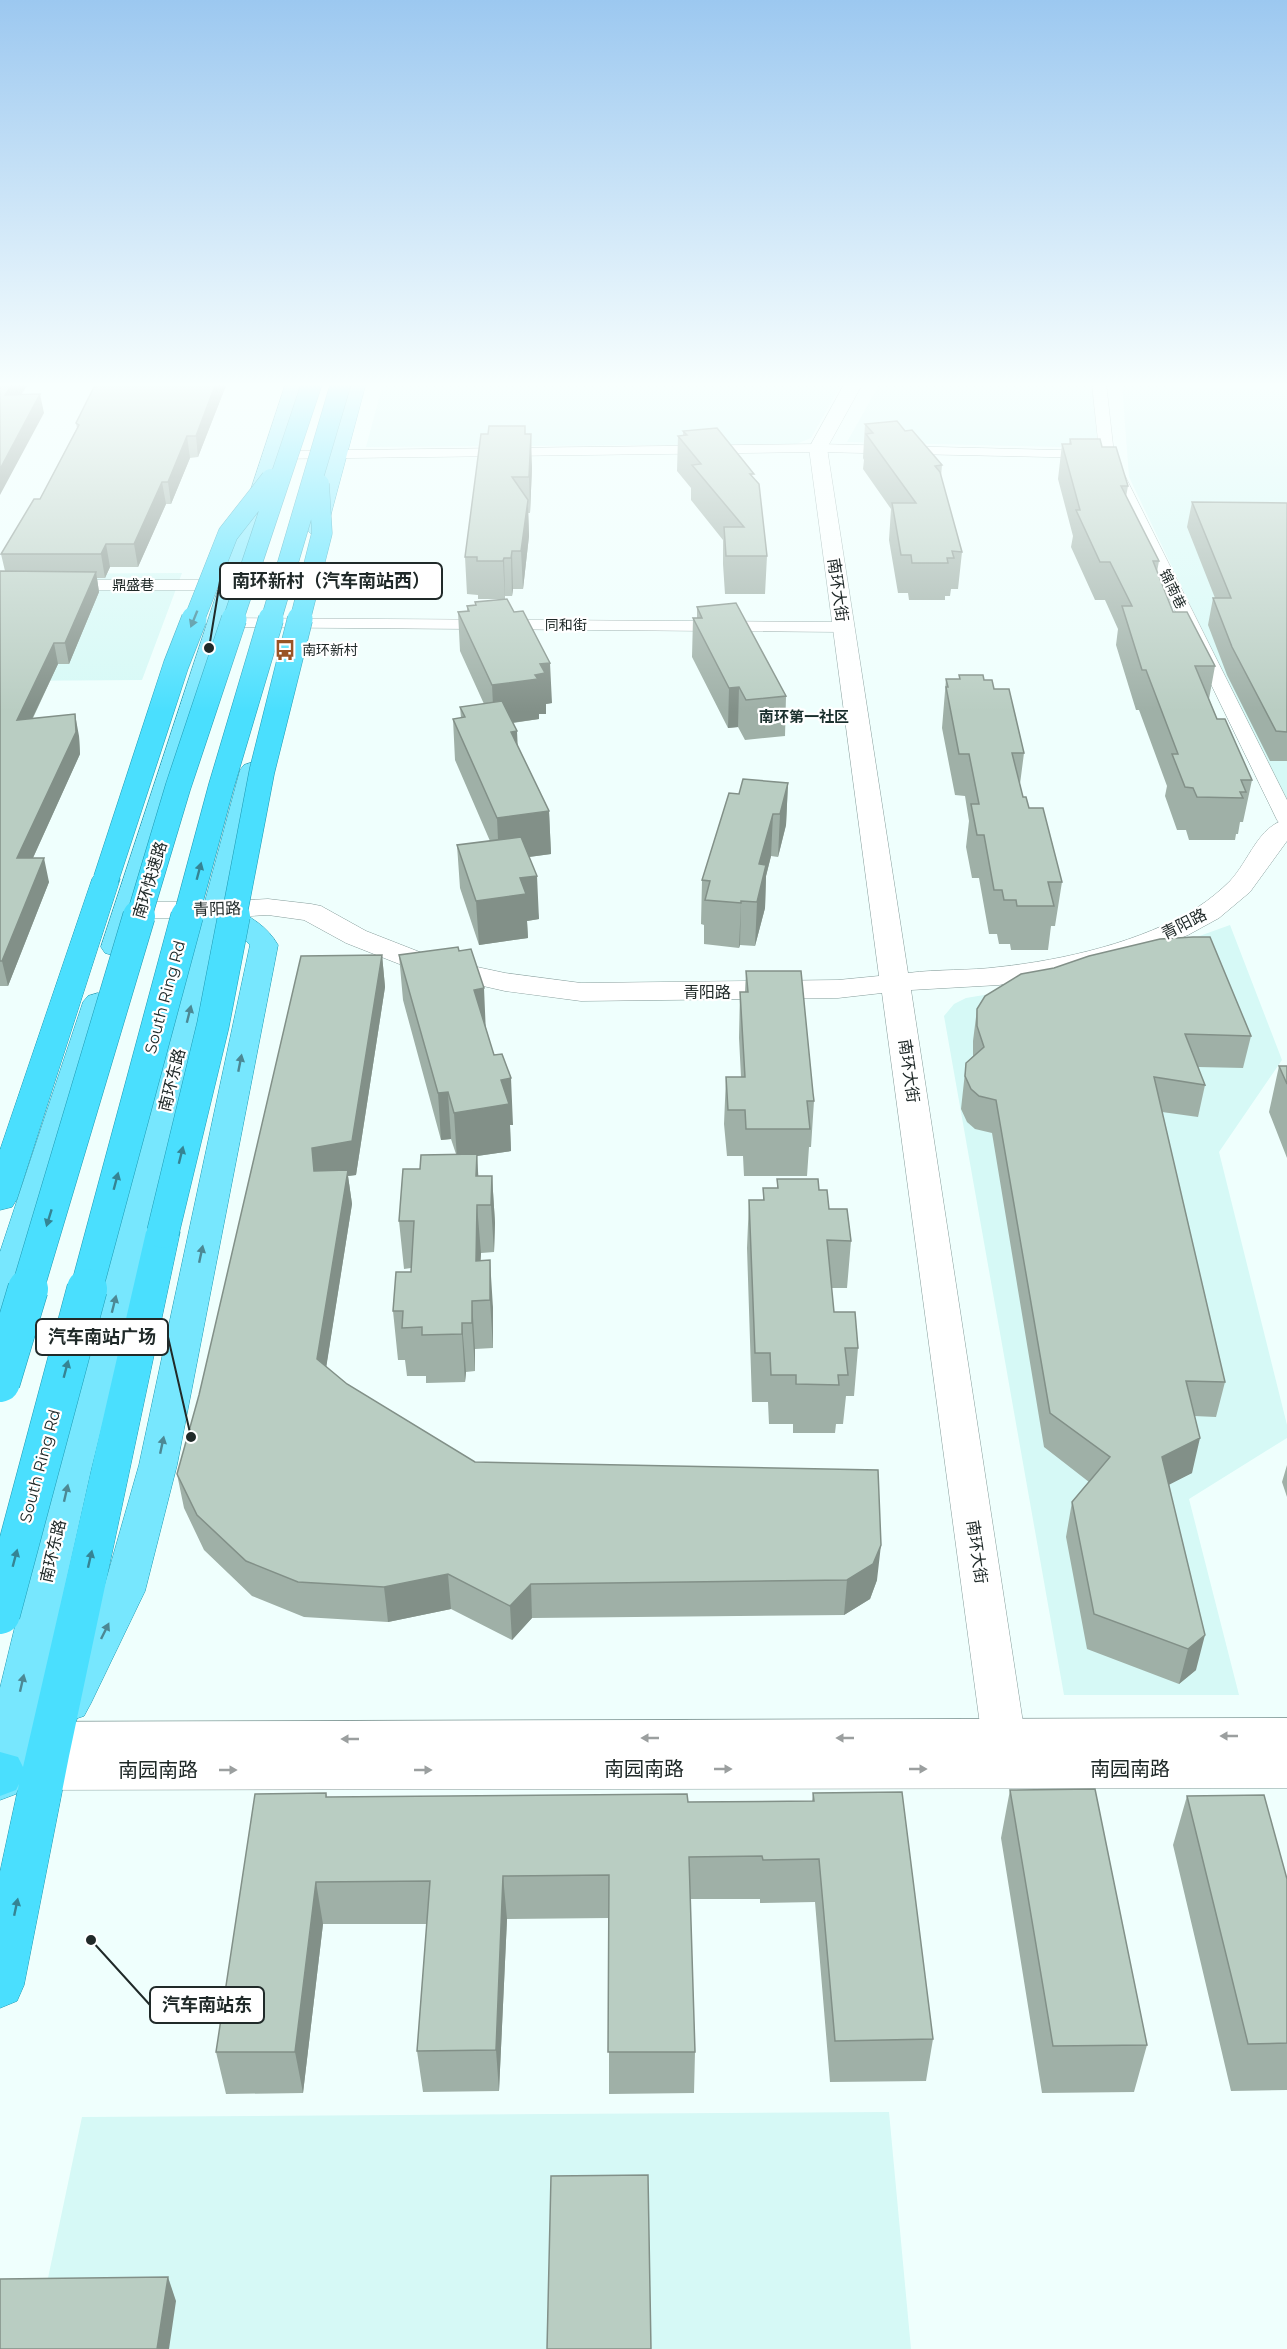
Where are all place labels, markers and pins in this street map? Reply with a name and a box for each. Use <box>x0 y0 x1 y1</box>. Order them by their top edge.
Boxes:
callout: 南环新村（汽车南站西） <box>220 563 442 599</box>
bus stop icon: 南环新村 <box>273 638 297 662</box>
place label: 南环新村 <box>302 641 358 659</box>
callout: 汽车南站广场 <box>36 1319 168 1355</box>
callout: 汽车南站东 <box>150 1987 264 2023</box>

